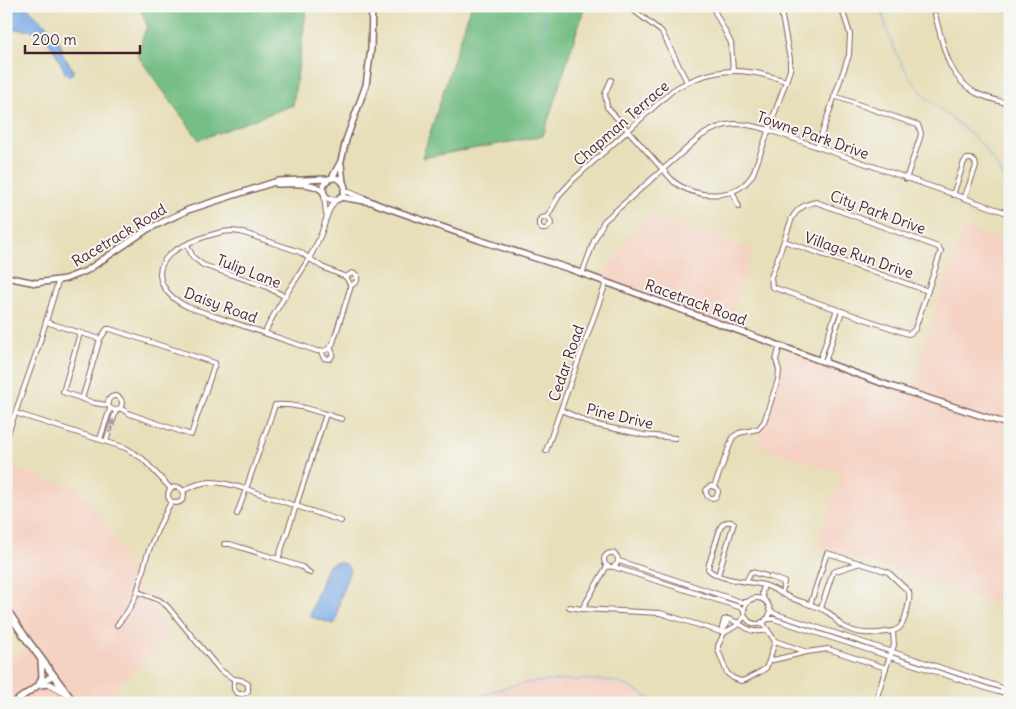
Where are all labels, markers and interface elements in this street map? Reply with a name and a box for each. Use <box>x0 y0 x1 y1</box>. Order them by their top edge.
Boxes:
scale bar <box>25 22 140 54</box>
text: 200 m <box>32 30 77 49</box>
street label: Chapman Terrace <box>569 76 673 170</box>
street label: Towne Park Drive <box>754 107 872 163</box>
street label: City Park Drive <box>828 186 928 238</box>
street label: Racetrack Road <box>68 199 170 271</box>
street label: Village Run Drive <box>802 227 916 283</box>
street label: Tulip Lane <box>214 250 284 292</box>
street label: Racetrack Road <box>643 275 750 329</box>
street label: Daisy Road <box>182 283 260 327</box>
street label: Cedar Road <box>544 322 588 404</box>
street label: Pine Drive <box>585 399 655 433</box>
one-way arrow <box>108 418 115 433</box>

